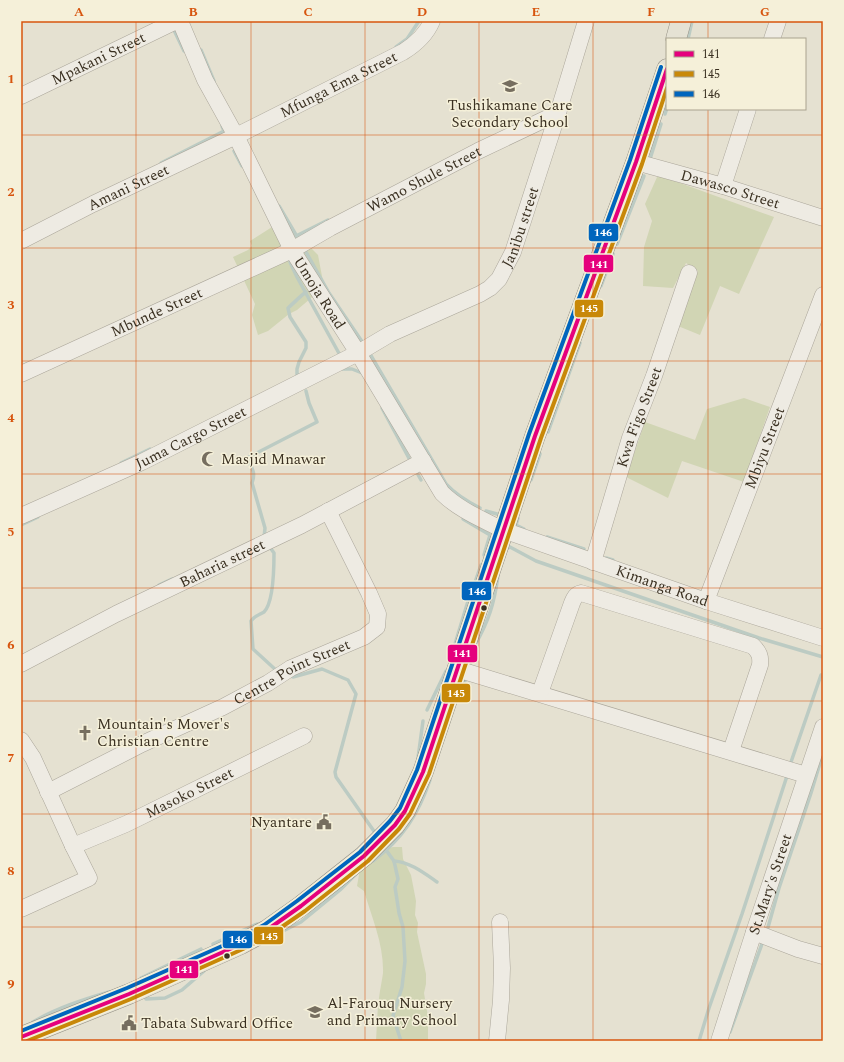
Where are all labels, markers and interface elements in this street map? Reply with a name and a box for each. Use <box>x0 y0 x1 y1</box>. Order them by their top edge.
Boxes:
text: A <box>74 2 84 22</box>
text: B <box>188 2 198 22</box>
text: C <box>303 2 313 22</box>
text: D <box>417 2 427 22</box>
text: E <box>532 2 541 22</box>
text: F <box>647 2 655 22</box>
text: G <box>760 2 770 22</box>
street label: Mpakani Street <box>48 26 150 92</box>
legend <box>666 38 806 110</box>
text: 141 <box>702 45 720 64</box>
street label: Mfunga Ema Street <box>276 46 401 124</box>
text: 145 <box>702 65 720 84</box>
text: 1 <box>7 69 15 89</box>
school or university icon: Tushikamane Care Secondary School <box>501 77 519 95</box>
text: 146 <box>702 85 720 104</box>
place label: Tushikamane Care Secondary School <box>447 94 573 134</box>
street label: Wamo Shule Street <box>363 140 486 219</box>
street label: Amani Street <box>84 158 173 217</box>
street label: Dawasco Street <box>678 164 783 215</box>
text: 2 <box>7 182 15 202</box>
street label: Janibu street <box>496 184 545 272</box>
line badge: 146 <box>588 223 619 242</box>
text: 146 <box>594 224 612 241</box>
street label: Umoja Road <box>287 252 351 334</box>
line badge: 141 <box>583 254 614 273</box>
text: 141 <box>590 256 608 273</box>
street label: Mbunde Street <box>107 281 206 343</box>
text: 3 <box>7 295 15 315</box>
line badge: 145 <box>574 299 604 318</box>
text: 145 <box>580 300 598 317</box>
street label: Kwa Figo Street <box>611 364 668 471</box>
street label: Juma Cargo Street <box>132 400 250 476</box>
street label: Mbiyu Street <box>739 404 791 492</box>
text: 4 <box>7 408 15 428</box>
place label: Masjid Mnawar <box>221 448 326 471</box>
mosque icon: Masjid Mnawar <box>200 450 218 468</box>
text: 5 <box>7 522 15 542</box>
street label: Baharia street <box>176 533 269 594</box>
street label: Kimanga Road <box>612 559 712 613</box>
line badge: 146 <box>461 581 492 601</box>
text: 146 <box>468 583 486 600</box>
unlabelled marker <box>479 603 489 613</box>
street label: Centre Point Street <box>229 633 354 711</box>
text: 6 <box>7 635 15 655</box>
line badge: 141 <box>447 644 478 663</box>
text: 141 <box>453 645 471 662</box>
line badge: 145 <box>441 683 471 703</box>
text: 145 <box>447 685 465 702</box>
place label: Mountain's Mover's Christian Centre <box>97 713 230 753</box>
church icon: Mountain's Mover's Christian Centre <box>76 724 94 742</box>
text: 7 <box>7 748 15 768</box>
street label: Masoko Street <box>142 762 238 825</box>
place label: Nyantare <box>251 811 312 834</box>
public building icon: Nyantare <box>315 813 333 831</box>
street label: St.Mary's Street <box>743 831 798 938</box>
text: 8 <box>7 861 15 881</box>
line badge: 145 <box>253 926 284 945</box>
text: 145 <box>260 928 278 945</box>
line badge: 146 <box>222 930 253 949</box>
text: 146 <box>229 931 247 948</box>
unlabelled marker <box>222 951 232 961</box>
line badge: 141 <box>169 960 199 979</box>
text: 141 <box>175 961 193 978</box>
text: 9 <box>7 974 15 994</box>
place label: Al-Farouq Nursery and Primary School <box>327 992 457 1032</box>
school or university icon: Al-Farouq Nursery and Primary School <box>306 1003 324 1021</box>
place label: Tabata Subward Office <box>141 1012 293 1035</box>
public building icon: Tabata Subward Office <box>120 1014 138 1032</box>

